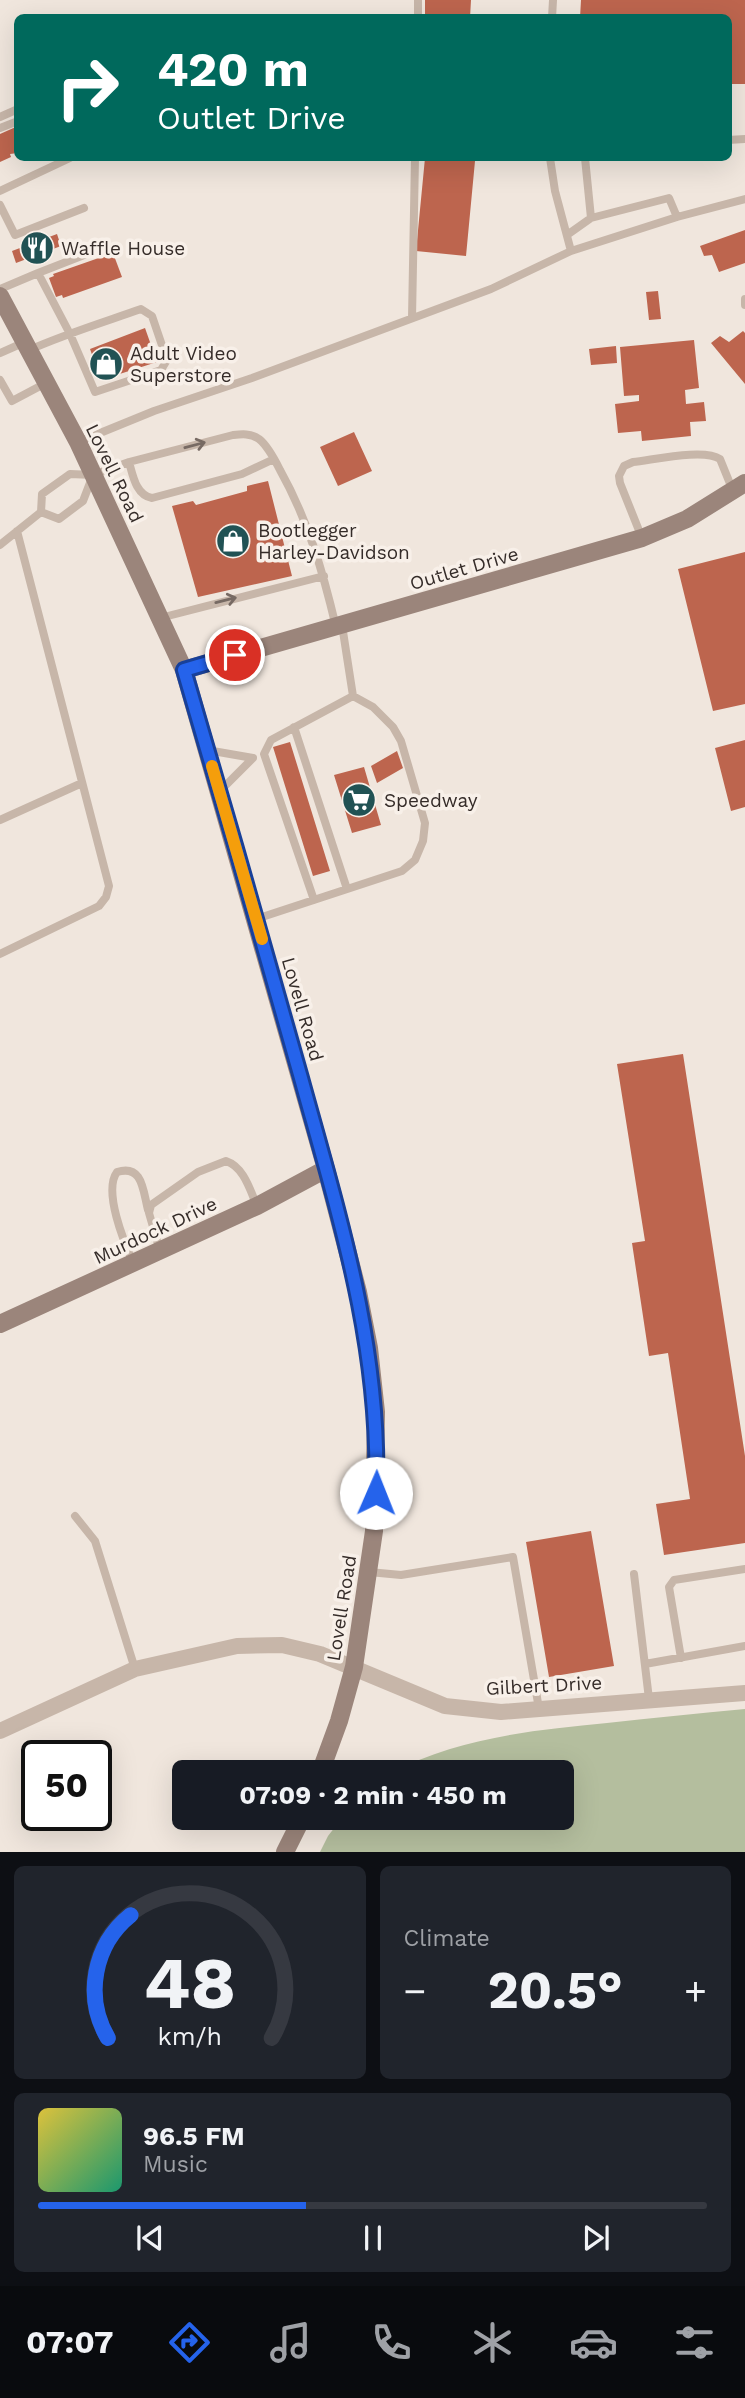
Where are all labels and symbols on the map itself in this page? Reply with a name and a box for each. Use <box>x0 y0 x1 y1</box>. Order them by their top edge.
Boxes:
restaurant icon: Waffle House <box>18 229 56 267</box>
place label: Waffle House <box>61 237 185 260</box>
place label: Adult Video Superstore <box>130 342 237 387</box>
shop icon: Adult Video Superstore <box>87 345 125 383</box>
street label: Lovell Road <box>81 420 148 526</box>
one-way arrow <box>183 438 206 451</box>
place label: Bootlegger Harley-Davidson <box>258 519 410 564</box>
shop icon: Bootlegger Harley-Davidson <box>214 522 252 560</box>
street label: Outlet Drive <box>407 542 521 595</box>
one-way arrow <box>214 593 237 607</box>
pin <box>205 625 265 685</box>
supermarket icon: Speedway <box>340 781 378 819</box>
place label: Speedway <box>384 789 478 812</box>
street label: Lovell Road <box>277 954 328 1064</box>
street label: Murdock Drive <box>90 1192 220 1269</box>
position arrow <box>339 1456 413 1530</box>
street label: Lovell Road <box>322 1553 361 1663</box>
street label: Gilbert Drive <box>485 1671 603 1700</box>
speed limit sign: 50 <box>21 1740 112 1831</box>

